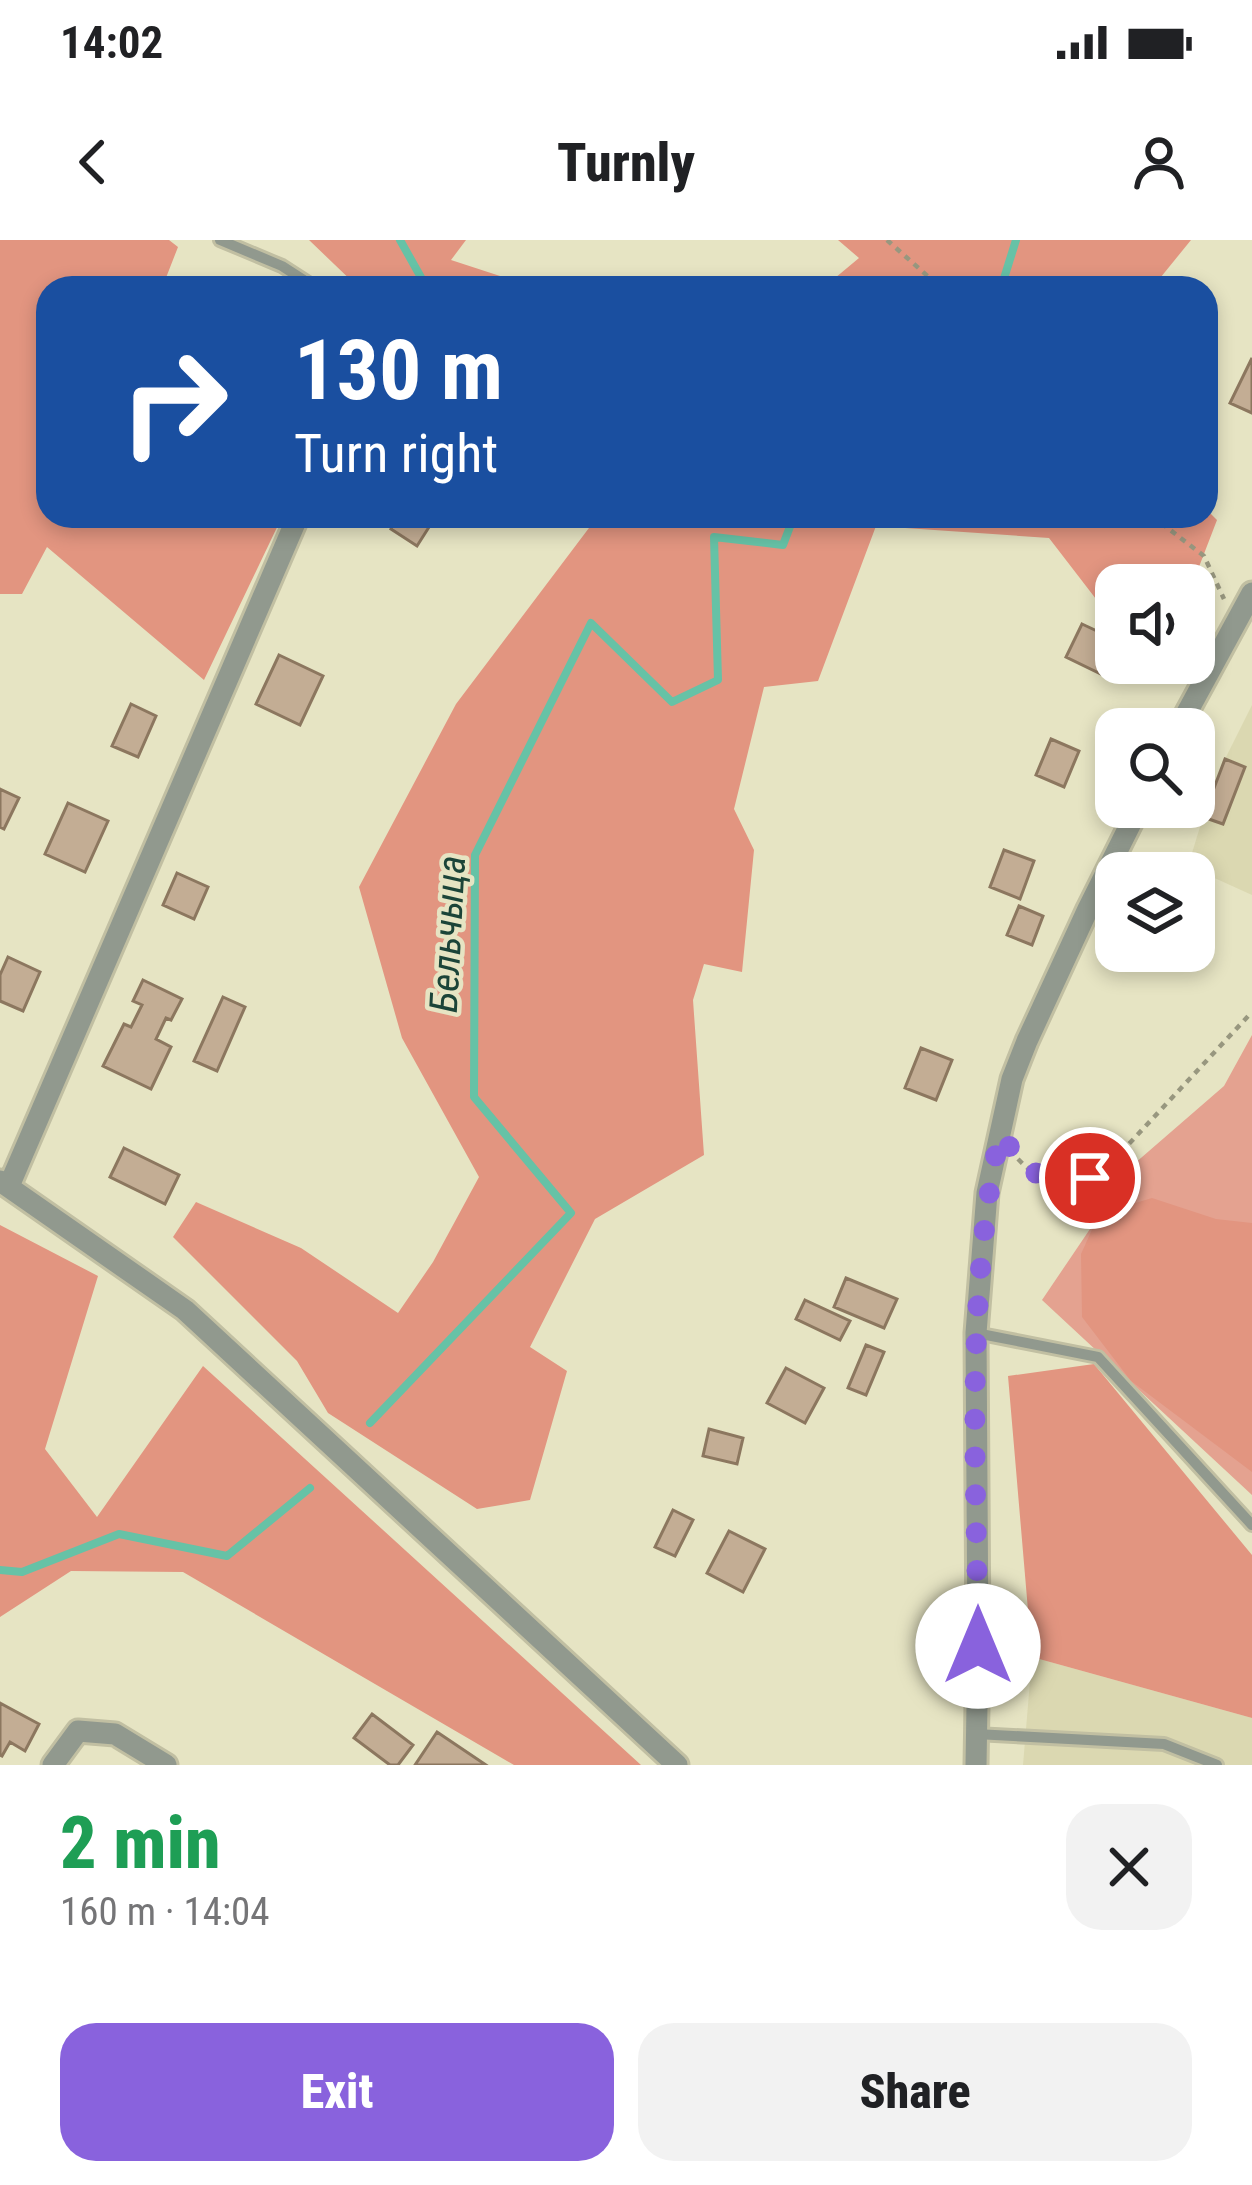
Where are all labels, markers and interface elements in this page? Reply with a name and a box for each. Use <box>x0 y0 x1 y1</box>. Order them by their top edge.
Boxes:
text: 14:02 <box>60 16 163 69</box>
icon: back <box>60 129 126 195</box>
icon: person <box>1126 129 1192 195</box>
text: Turnly <box>557 131 695 194</box>
text: 130 m <box>294 321 503 420</box>
icon: right <box>96 324 252 480</box>
text: Turn right <box>294 422 498 485</box>
map controls <box>1095 564 1215 972</box>
button: sound <box>1095 564 1215 684</box>
button: search <box>1095 708 1215 828</box>
button: layers <box>1095 852 1215 972</box>
water label: Бельчыца <box>421 854 475 1014</box>
pin <box>1039 1127 1141 1229</box>
icon: arrive <box>1057 1145 1123 1211</box>
position arrow <box>915 1583 1041 1709</box>
text: 2 min <box>60 1801 221 1886</box>
button: close <box>1066 1804 1192 1930</box>
text: 160 m · 14:04 <box>60 1889 270 1935</box>
button: Exit <box>60 2023 614 2161</box>
button: Share <box>638 2023 1192 2161</box>

